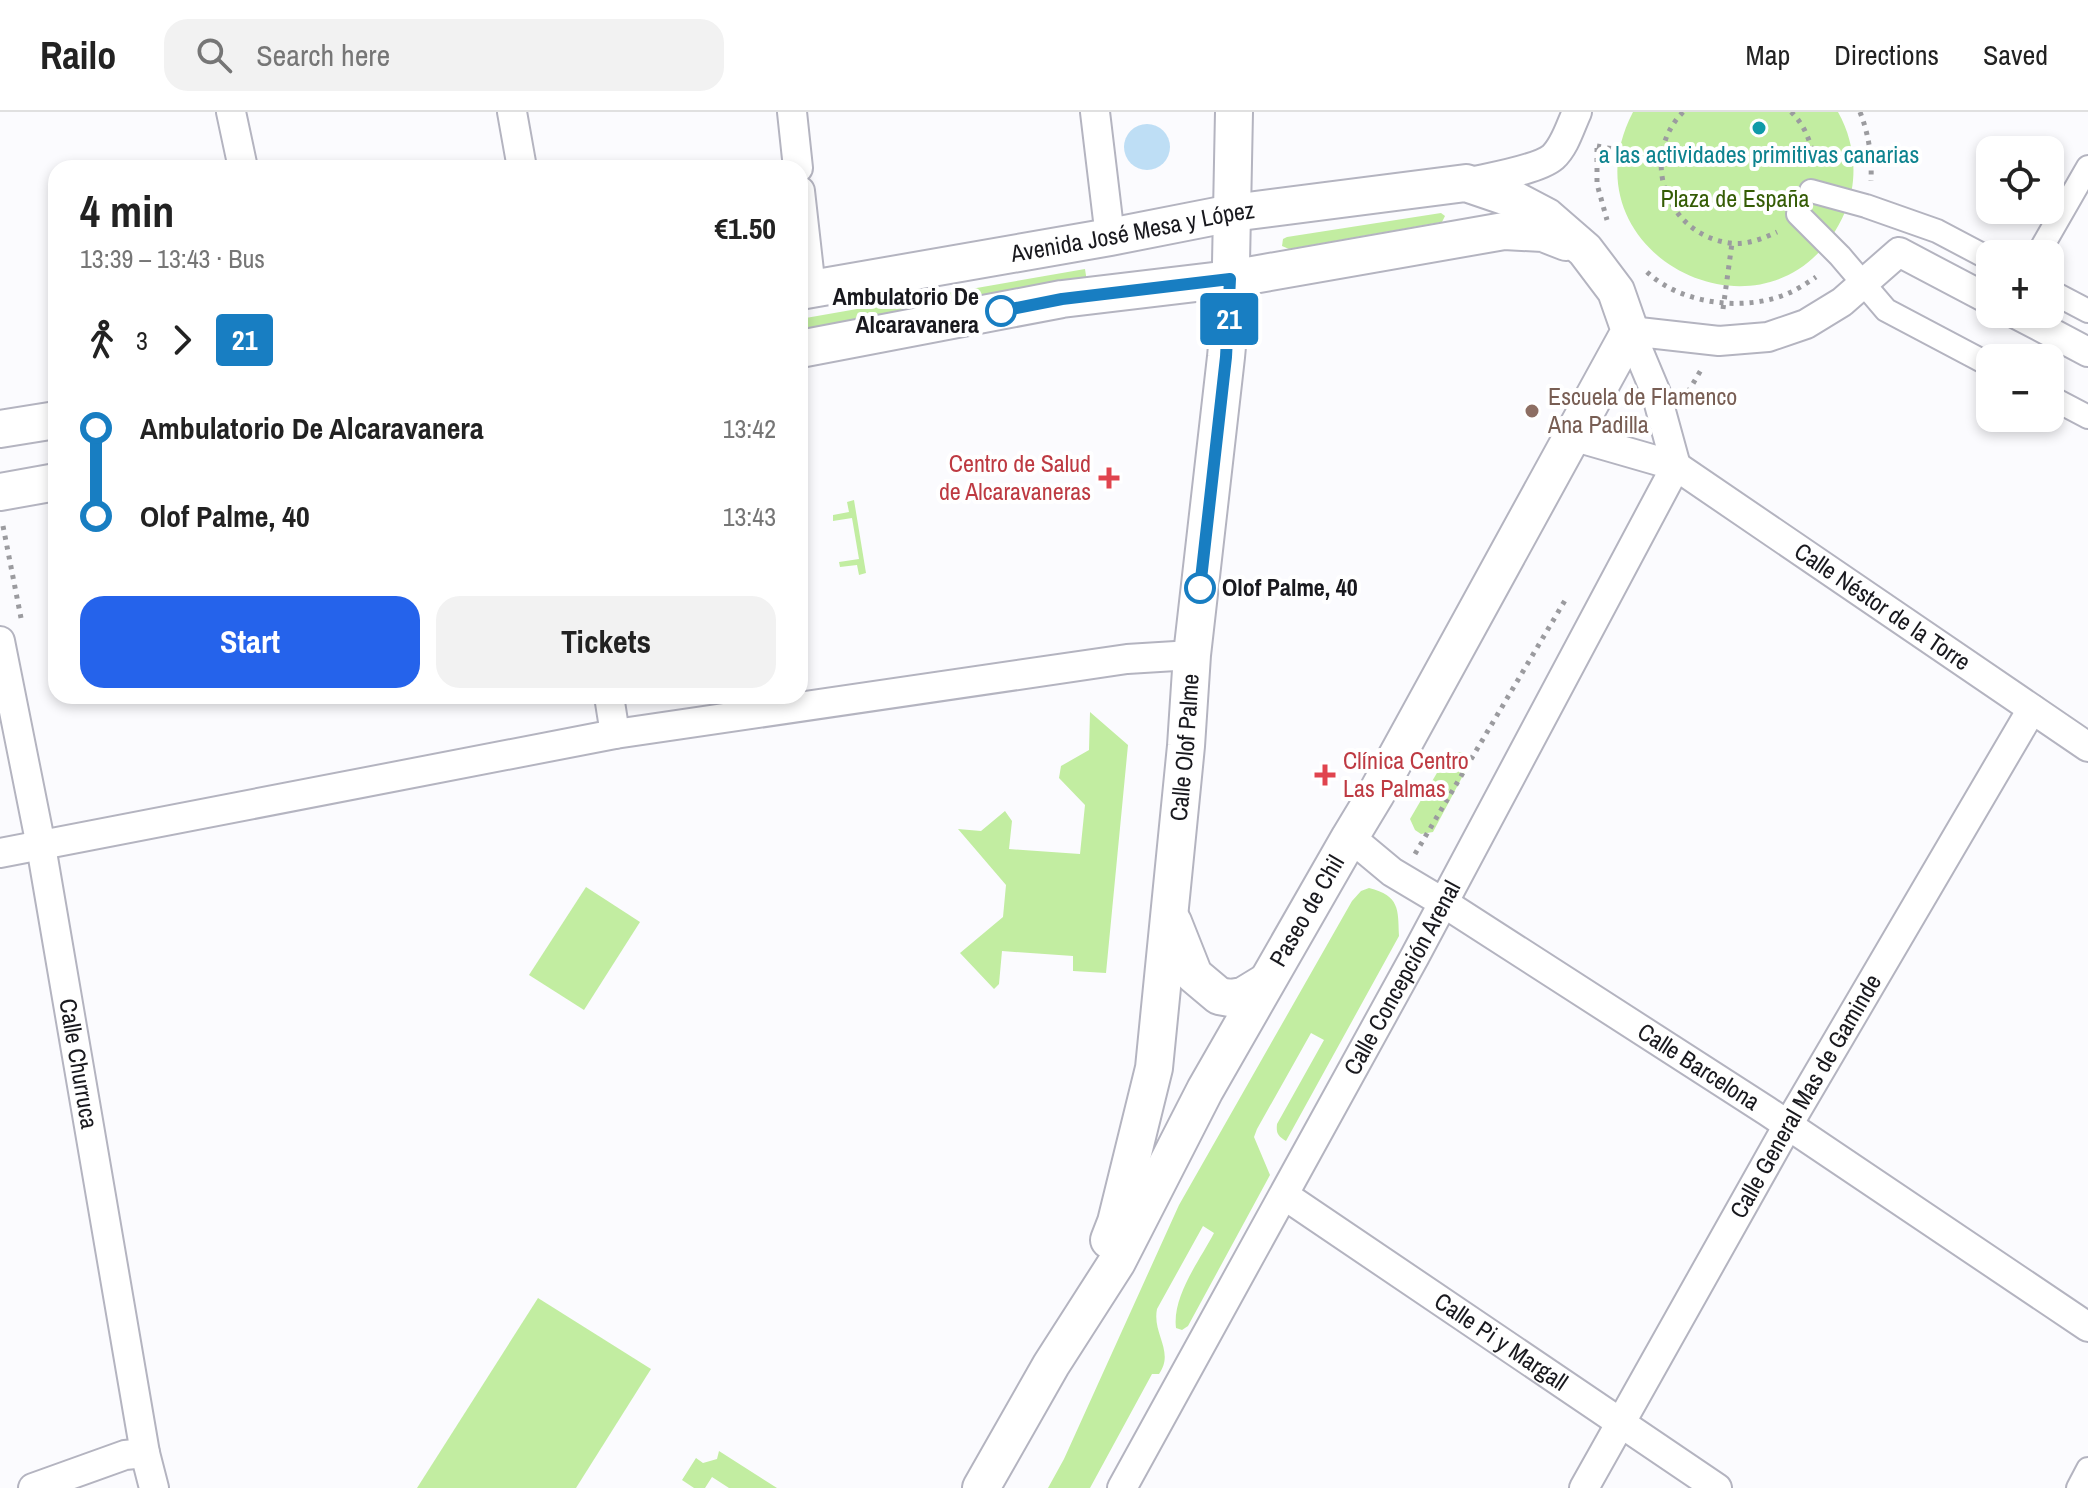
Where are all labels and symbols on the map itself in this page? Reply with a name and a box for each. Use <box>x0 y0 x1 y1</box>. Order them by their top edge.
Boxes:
marker: a las actividades primitivas canarias <box>1750 119 1768 137</box>
place label: a las actividades primitivas canarias <box>1599 138 1919 170</box>
park label: Plaza de España <box>1661 182 1809 214</box>
street label: Avenida José Mesa y López <box>1007 193 1256 269</box>
place label: Ambulatorio De Alcaravanera <box>832 280 979 340</box>
line badge: 21 <box>1193 293 1265 345</box>
marker: Ambulatorio De Alcaravanera <box>986 296 1016 326</box>
place label: Escuela de Flamenco Ana Padilla <box>1547 380 1737 440</box>
marker: Escuela de Flamenco Ana Padilla <box>1523 402 1541 420</box>
place label: Centro de Salud de Alcaravaneras <box>939 447 1091 507</box>
marker: Centro de Salud de Alcaravaneras <box>1098 467 1120 489</box>
street label: Calle Néstor de la Torre <box>1789 534 1977 677</box>
place label: Olof Palme, 40 <box>1222 571 1358 603</box>
marker: Olof Palme, 40 <box>1185 573 1215 603</box>
street label: Calle Olof Palme <box>1162 673 1206 823</box>
place label: Clínica Centro Las Palmas <box>1343 744 1469 804</box>
marker: Clínica Centro Las Palmas <box>1314 764 1336 786</box>
street label: Paseo de Chil <box>1261 849 1351 972</box>
street label: Calle Concepción Arenal <box>1336 875 1467 1080</box>
street label: Calle General Mas de Gaminde <box>1722 968 1888 1224</box>
street label: Calle Churruca <box>52 996 106 1131</box>
street label: Calle Barcelona <box>1632 1015 1766 1117</box>
street label: Calle Pi y Margall <box>1429 1284 1574 1398</box>

